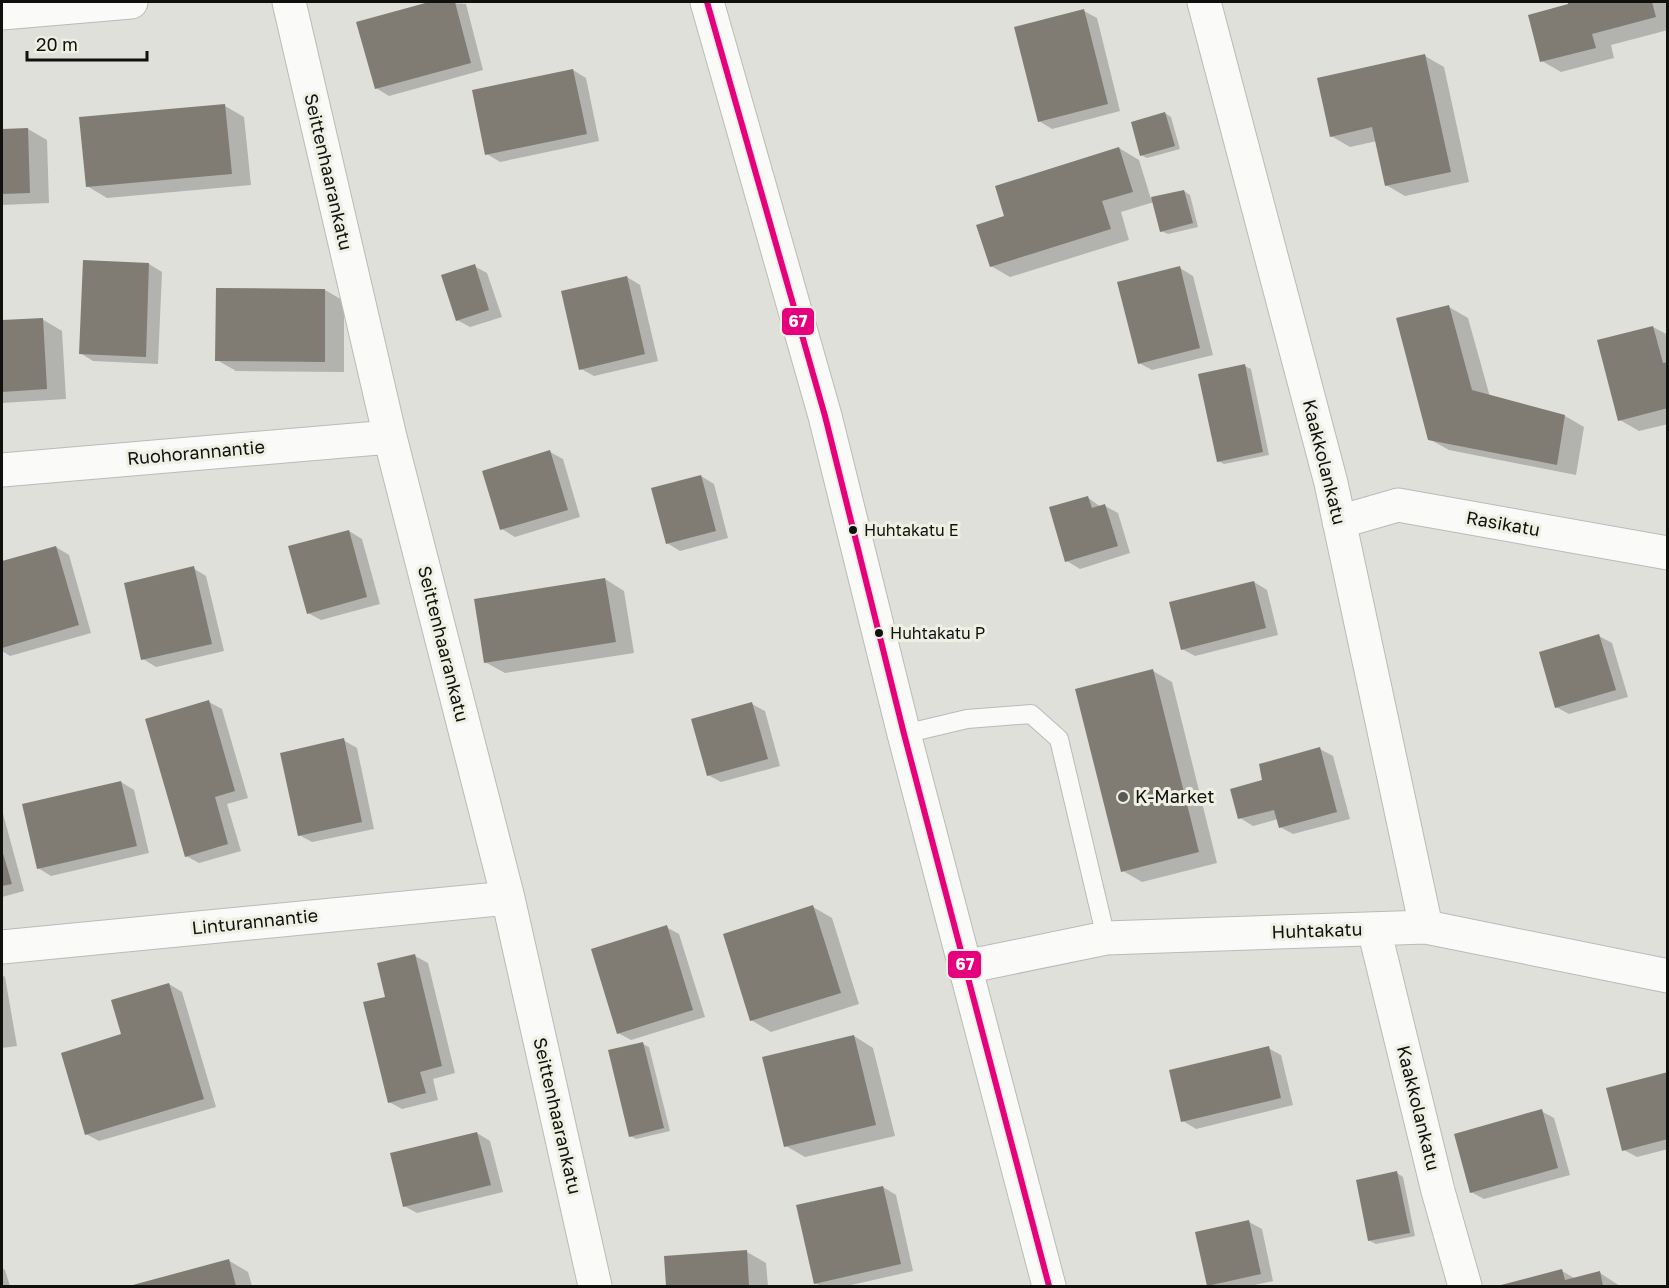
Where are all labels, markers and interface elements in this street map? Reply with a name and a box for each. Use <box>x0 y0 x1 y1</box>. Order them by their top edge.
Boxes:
scale bar <box>27 24 147 62</box>
text: 20 m <box>36 33 78 55</box>
street label: Seittenhaarankatu <box>300 91 358 252</box>
line badge: 67 <box>781 307 815 336</box>
text: 67 <box>789 311 808 331</box>
street label: Kaakkolankatu <box>1299 397 1351 527</box>
street label: Ruohorannantie <box>126 435 266 469</box>
street label: Rasikatu <box>1464 506 1542 540</box>
place label: Huhtakatu E <box>864 520 959 540</box>
marker: Huhtakatu E <box>847 524 859 536</box>
street label: Seittenhaarankatu <box>414 563 474 724</box>
place label: Huhtakatu P <box>890 623 985 643</box>
marker: Huhtakatu P <box>873 627 885 639</box>
place label: K-Market <box>1135 785 1214 807</box>
marker: K-Market <box>1116 790 1130 804</box>
street label: Linturannantie <box>191 903 319 939</box>
street label: Huhtakatu <box>1271 917 1363 943</box>
line badge: 67 <box>947 950 982 979</box>
text: 67 <box>956 954 975 974</box>
street label: Seittenhaarankatu <box>529 1035 587 1196</box>
street label: Kaakkolankatu <box>1393 1043 1445 1173</box>

